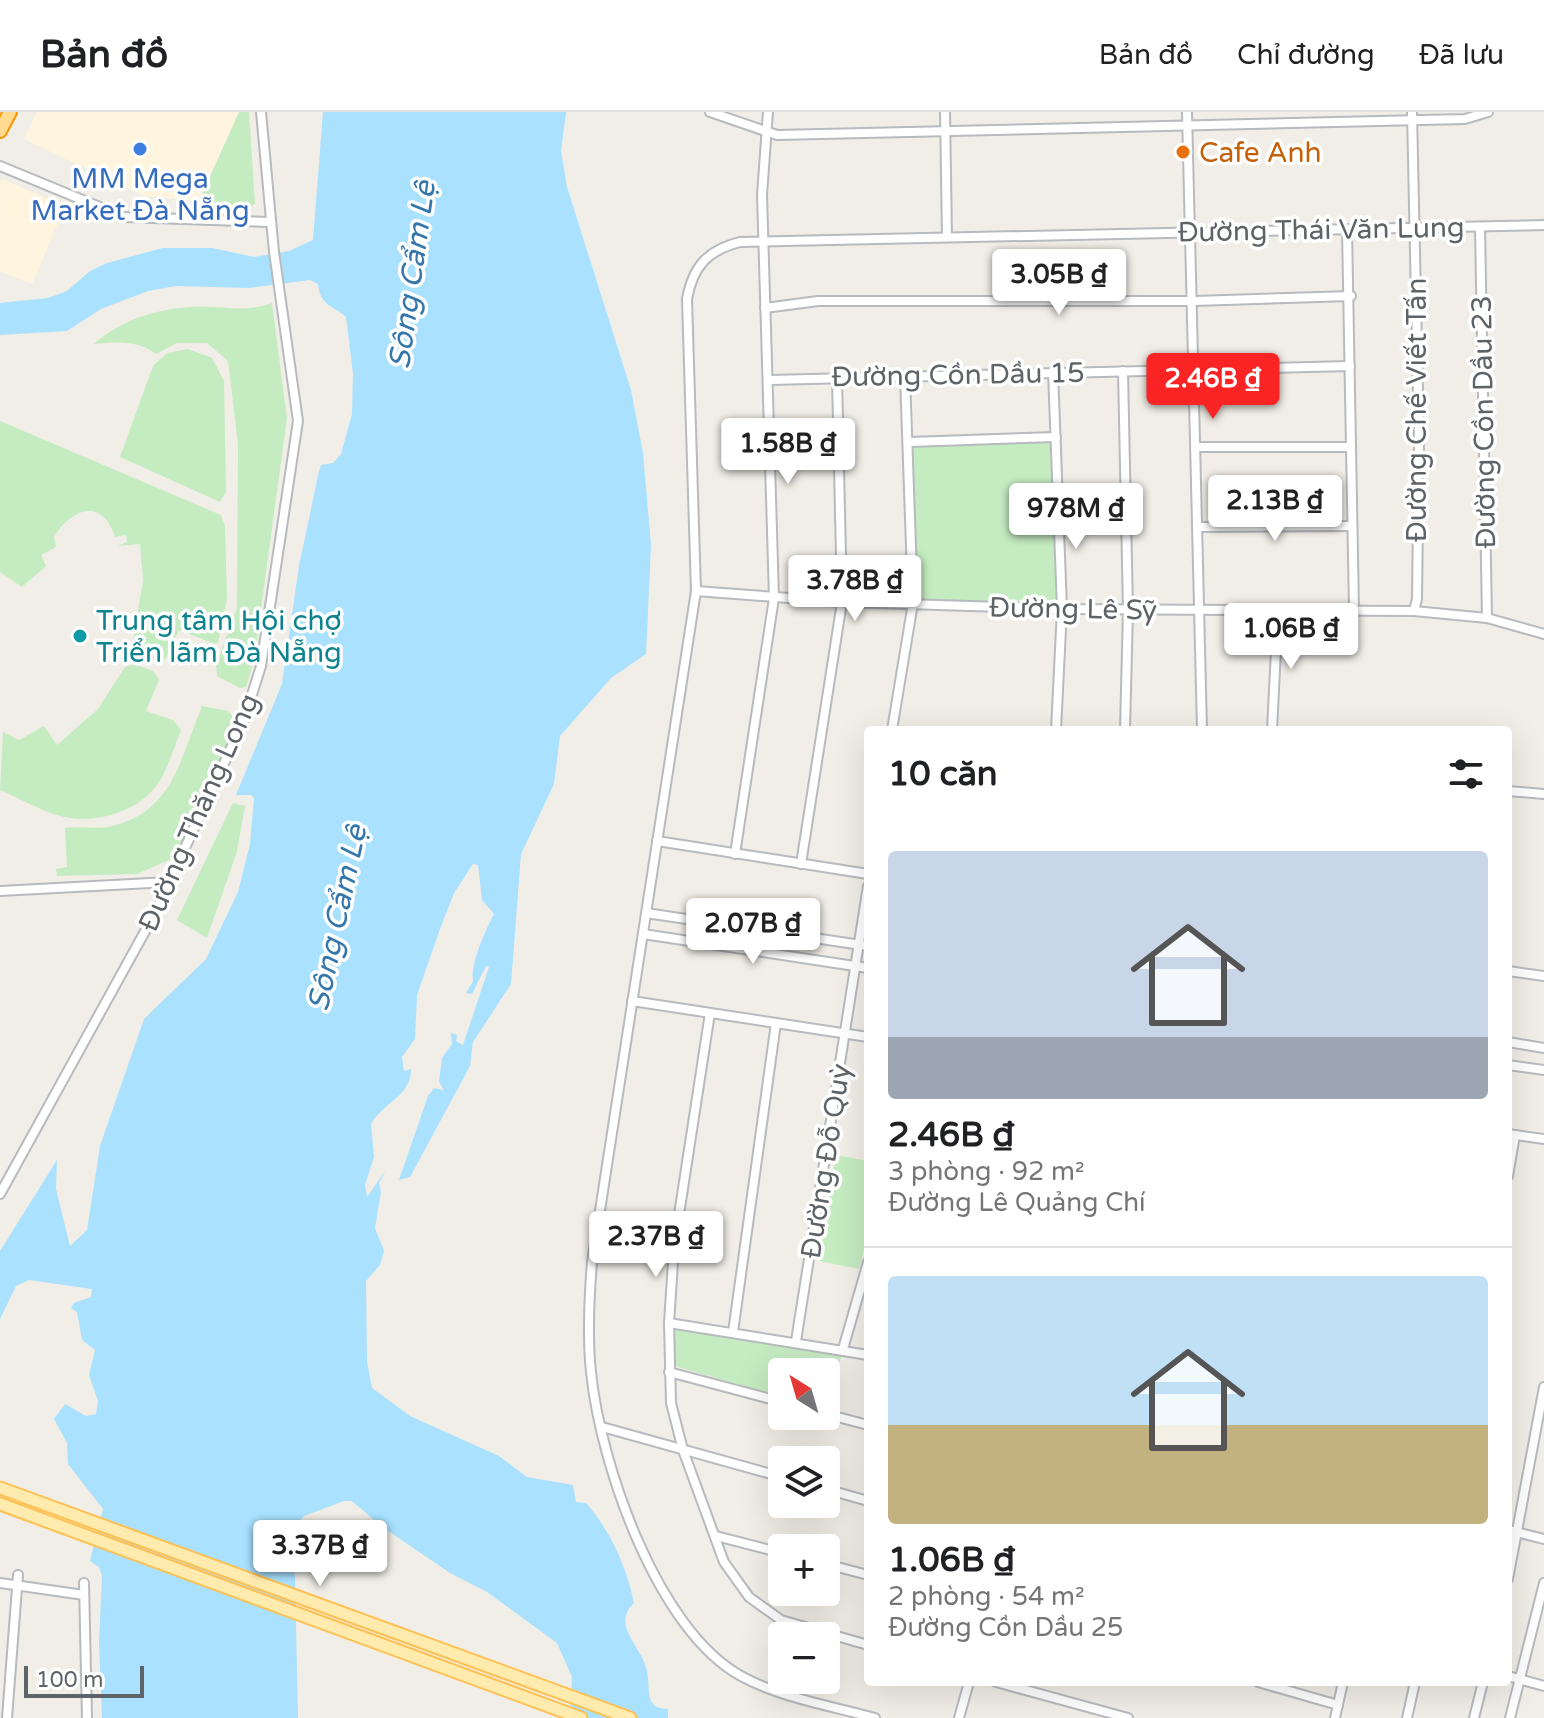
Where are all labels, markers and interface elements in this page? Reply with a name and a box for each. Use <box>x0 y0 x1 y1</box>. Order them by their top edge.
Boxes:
text: Bản đồ <box>40 32 168 78</box>
text: Bản đồ <box>1099 38 1193 72</box>
text: Chỉ đường <box>1237 38 1375 72</box>
text: Đã lưu <box>1419 38 1504 72</box>
place label: Cafe Anh <box>1199 136 1322 170</box>
marker: MM Mega Market Đà Nẵng <box>131 140 149 158</box>
marker: Cafe Anh <box>1174 143 1192 161</box>
place label: MM Mega Market Đà Nẵng <box>30 162 250 228</box>
water label: Sông Cẩm Lệ <box>381 177 444 371</box>
street label: Đường Thái Văn Lung <box>1177 210 1465 250</box>
pin: 3.05B ₫ <box>985 249 1133 317</box>
text: 3.05B ₫ <box>1010 259 1108 290</box>
street label: Đường Chế Viết Tấn <box>1400 278 1434 542</box>
street label: Đường Cồn Dầu 23 <box>1465 295 1503 549</box>
pin: 2.46B ₫ <box>1139 353 1287 421</box>
street label: Đường Cồn Dầu 15 <box>831 356 1085 394</box>
text: 2.46B ₫ <box>1164 363 1262 394</box>
pin: 1.58B ₫ <box>714 418 862 486</box>
text: 1.58B ₫ <box>739 428 837 459</box>
pin: 2.13B ₫ <box>1201 475 1349 543</box>
pin: 978M ₫ <box>1011 483 1141 551</box>
text: 2.13B ₫ <box>1226 485 1324 516</box>
text: 978M ₫ <box>1027 493 1125 524</box>
pin: 3.78B ₫ <box>781 555 929 623</box>
text: 3.78B ₫ <box>806 565 904 596</box>
street label: Đường Lê Sỹ <box>989 591 1157 627</box>
pin: 1.06B ₫ <box>1217 603 1365 671</box>
place label: Trung tâm Hội chợ Triển lãm Đà Nẵng <box>96 604 342 670</box>
text: 1.06B ₫ <box>1242 613 1340 644</box>
marker: Trung tâm Hội chợ Triển lãm Đà Nẵng <box>71 627 89 645</box>
street label: Đường Thăng Long <box>131 688 267 937</box>
icon: filters <box>1444 752 1488 796</box>
text: 10 căn <box>888 754 997 795</box>
water label: Sông Cẩm Lệ <box>300 820 376 1014</box>
pin: 2.07B ₫ <box>679 898 827 966</box>
icon: home <box>1116 903 1260 1047</box>
text: 2.07B ₫ <box>704 908 802 939</box>
street label: Đường Đỗ Quỳ <box>794 1061 858 1261</box>
text: 2.46B ₫ <box>888 1115 1015 1156</box>
text: 3 phòng · 92 m² <box>888 1156 1085 1187</box>
text: Đường Lê Quảng Chí <box>888 1187 1146 1218</box>
pin: 2.37B ₫ <box>582 1211 730 1279</box>
text: 2.37B ₫ <box>607 1221 705 1252</box>
icon: home <box>1116 1328 1260 1472</box>
north arrow <box>768 1358 840 1430</box>
map controls <box>768 1358 840 1694</box>
button: layers <box>768 1446 840 1518</box>
pin: 3.37B ₫ <box>246 1520 394 1588</box>
text: 3.37B ₫ <box>271 1530 369 1561</box>
button: + <box>768 1534 840 1606</box>
text: 1.06B ₫ <box>888 1540 1016 1581</box>
text: 2 phòng · 54 m² <box>888 1581 1085 1612</box>
text: Đường Cồn Dầu 25 <box>888 1612 1123 1643</box>
button: − <box>768 1622 840 1694</box>
scale bar <box>24 1662 144 1698</box>
text: 100 m <box>36 1667 103 1693</box>

